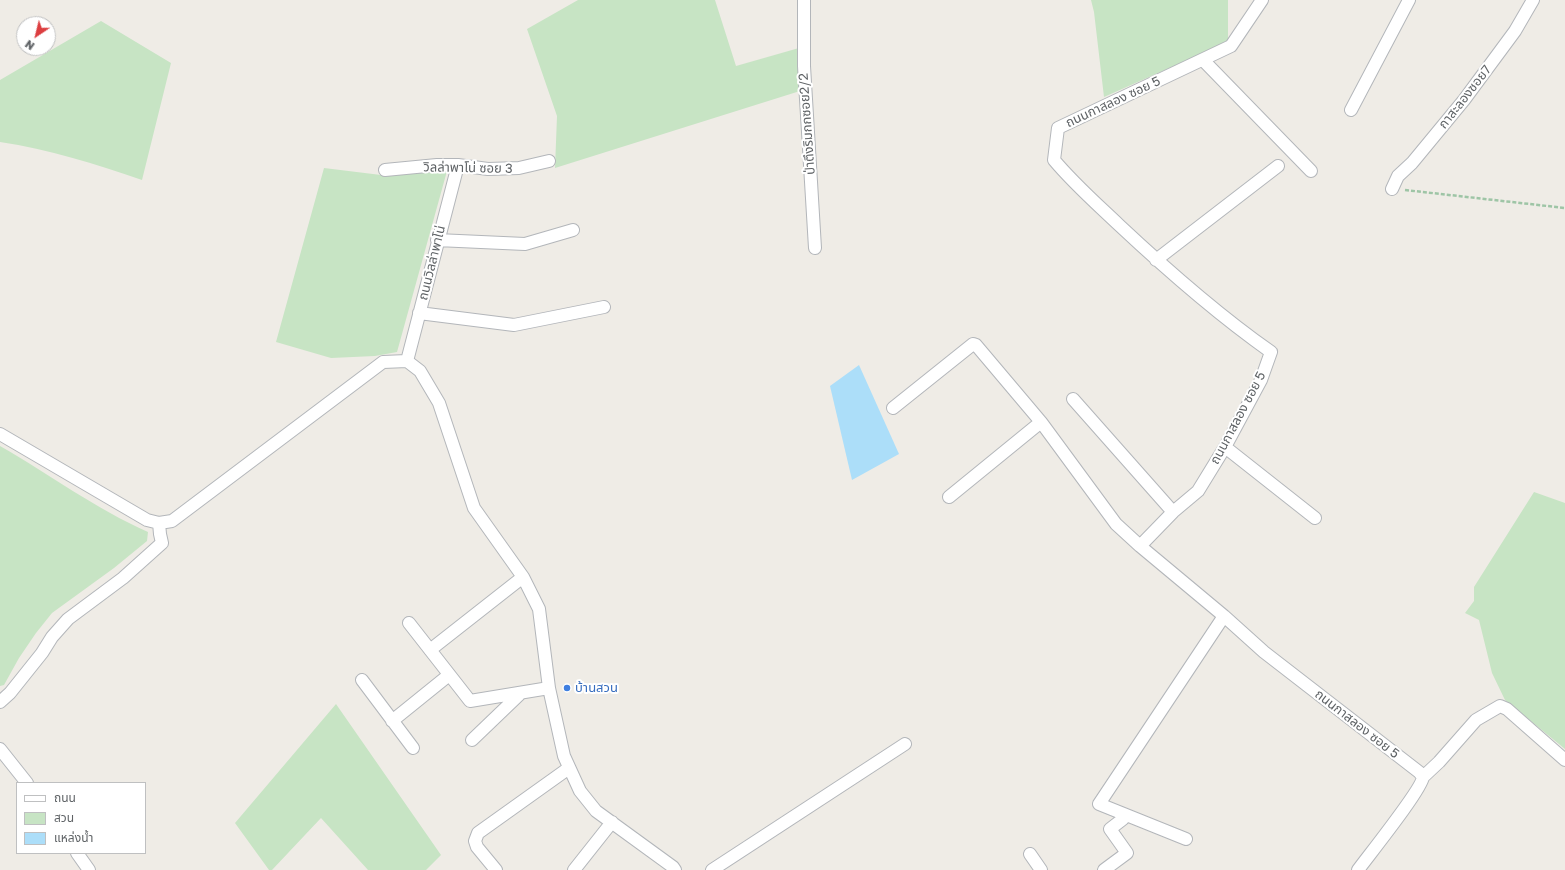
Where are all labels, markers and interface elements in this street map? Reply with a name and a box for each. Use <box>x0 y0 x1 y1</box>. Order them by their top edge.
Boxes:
north arrow <box>16 16 56 56</box>
text: N <box>22 38 37 53</box>
street label: กาสะลองซอย7 <box>1435 62 1495 132</box>
street label: ป่าตึงริมกกซอย2/2 <box>796 73 818 175</box>
street label: ถนนกาสลอง ซอย 5 <box>1063 73 1163 131</box>
street label: วิลล่าพาโน่ ซอย 3 <box>423 159 513 177</box>
street label: ถนนวิลล่าพาโน่ <box>415 224 449 302</box>
street label: ถนนกาสลอง ซอย 5 <box>1207 369 1269 467</box>
place label: บ้านสวน <box>575 680 618 696</box>
marker: บ้านสวน <box>562 683 572 693</box>
street label: ถนนกาสลอง ซอย 5 <box>1312 686 1402 762</box>
legend <box>16 782 146 854</box>
text: ถนน <box>54 790 76 805</box>
text: สวน <box>54 810 74 825</box>
text: แหล่งน้ำ <box>54 830 93 845</box>

